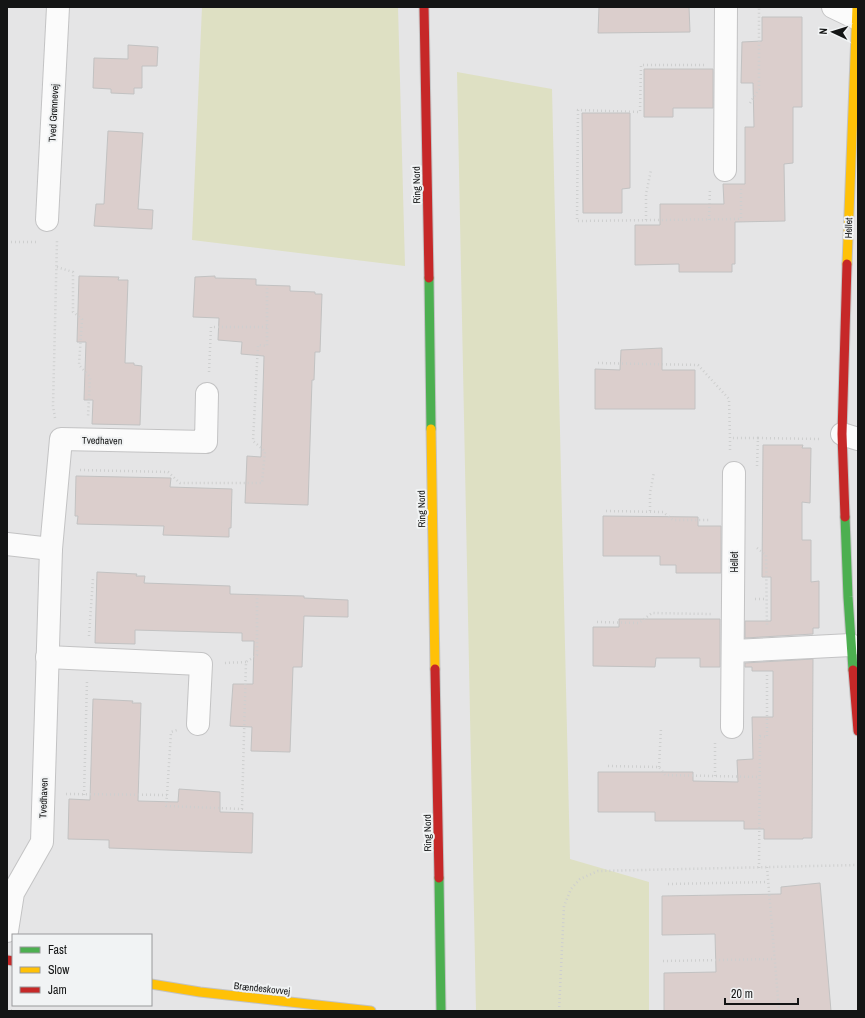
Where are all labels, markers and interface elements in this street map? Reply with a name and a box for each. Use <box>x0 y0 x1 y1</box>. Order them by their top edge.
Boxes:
north arrow <box>813 12 853 52</box>
text: N <box>816 28 830 35</box>
street label: Tved Grønnevej <box>45 83 62 142</box>
street label: Ring Nord <box>410 166 423 204</box>
street label: Hellet <box>842 217 855 239</box>
street label: Tvedhaven <box>82 434 122 447</box>
street label: Ring Nord <box>415 490 428 528</box>
street label: Hellet <box>728 551 741 572</box>
street label: Tvedhaven <box>36 778 51 819</box>
street label: Ring Nord <box>421 814 434 852</box>
legend <box>12 934 152 1006</box>
text: Fast <box>48 942 67 958</box>
text: Slow <box>48 962 70 978</box>
street label: Brændeskovvej <box>233 979 291 998</box>
scale bar <box>725 980 798 1006</box>
text: Jam <box>48 982 67 998</box>
text: 20 m <box>731 986 753 1002</box>

